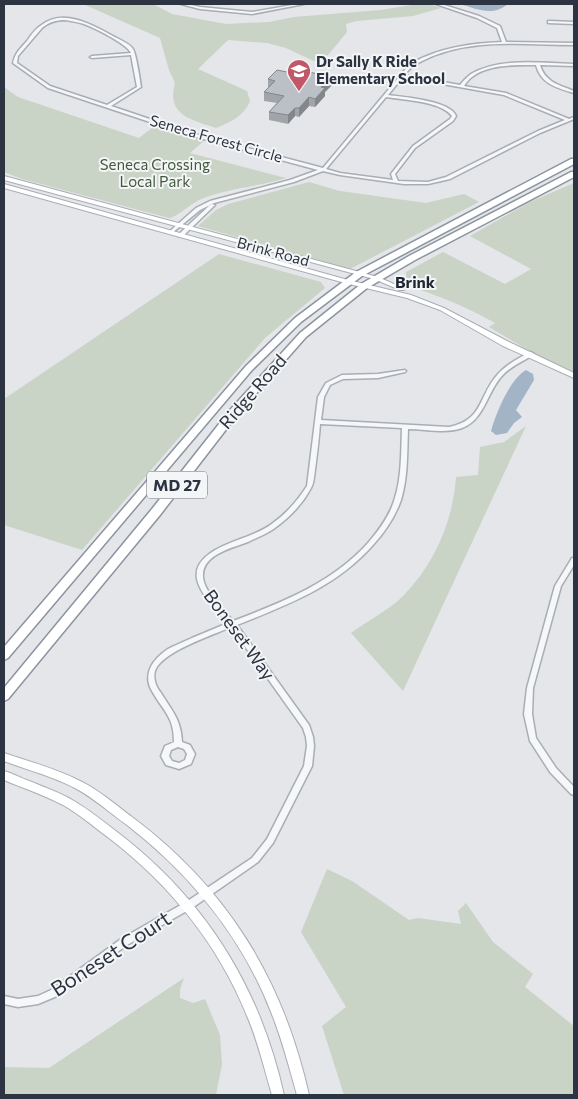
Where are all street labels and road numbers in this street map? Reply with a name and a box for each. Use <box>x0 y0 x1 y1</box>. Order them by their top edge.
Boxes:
street label: Seneca Forest Circle <box>148 110 285 166</box>
street label: Brink Road <box>235 233 311 269</box>
street label: Ridge Road <box>214 350 291 433</box>
road number: MD 27 <box>147 472 207 498</box>
street label: Boneset Way <box>200 585 280 684</box>
street label: Boneset Court <box>46 905 175 1001</box>

